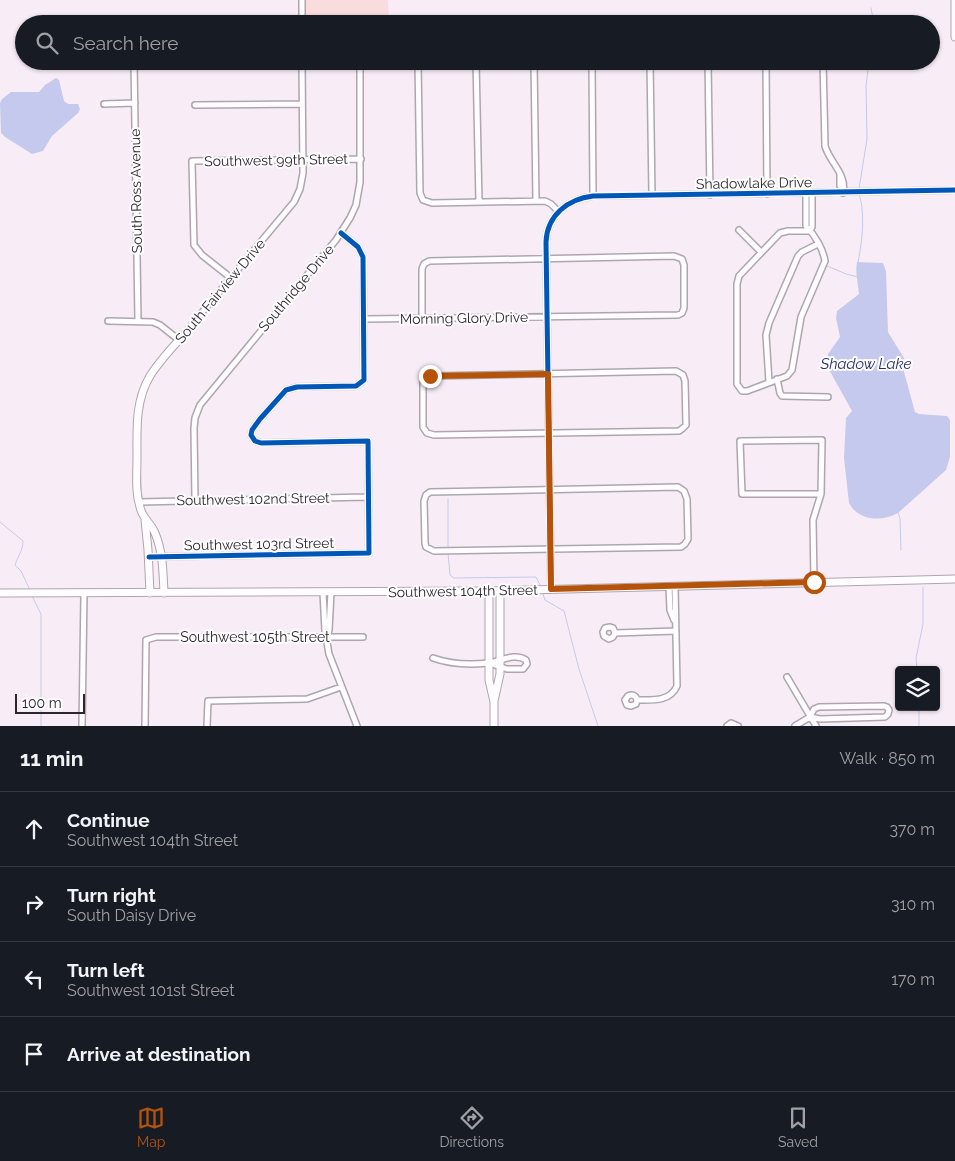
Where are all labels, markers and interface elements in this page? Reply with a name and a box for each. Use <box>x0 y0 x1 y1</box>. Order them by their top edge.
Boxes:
search box <box>15 15 940 70</box>
icon: search <box>33 29 61 57</box>
text: Search here <box>73 32 179 54</box>
street label: South Ross Avenue <box>127 129 145 253</box>
street label: Southwest 99th Street <box>204 151 348 169</box>
street label: Shadowlake Drive <box>696 174 812 192</box>
street label: South Fairview Drive <box>172 236 268 346</box>
street label: Southridge Drive <box>255 241 337 335</box>
street label: Morning Glory Drive <box>400 309 528 327</box>
water label: Shadow Lake <box>819 355 912 373</box>
route end <box>419 365 442 388</box>
street label: Southwest 102nd Street <box>176 490 330 508</box>
street label: Southwest 103rd Street <box>184 535 334 553</box>
route start <box>803 571 826 594</box>
street label: Southwest 104th Street <box>388 582 538 600</box>
street label: Southwest 105th Street <box>180 629 330 645</box>
map controls <box>895 666 940 711</box>
button: layers <box>895 666 940 711</box>
scale bar <box>15 691 85 714</box>
text: 100 m <box>22 695 62 711</box>
text: 11 min <box>20 746 83 771</box>
text: Walk · 850 m <box>840 749 935 768</box>
text: Continue <box>67 809 150 831</box>
icon: ahead <box>20 815 48 843</box>
text: 370 m <box>889 820 935 839</box>
text: Southwest 104th Street <box>67 831 238 850</box>
text: Turn right <box>67 884 156 906</box>
icon: right <box>20 890 48 918</box>
text: 310 m <box>891 895 935 914</box>
text: South Daisy Drive <box>67 906 196 925</box>
text: Turn left <box>67 959 144 981</box>
icon: left <box>20 965 48 993</box>
text: 170 m <box>891 970 935 989</box>
text: Southwest 101st Street <box>67 981 235 1000</box>
icon: arrive <box>20 1040 48 1068</box>
text: Arrive at destination <box>67 1043 251 1065</box>
tab: Map <box>137 1104 165 1150</box>
tab: Directions <box>439 1104 504 1150</box>
tab: Saved <box>778 1104 818 1150</box>

